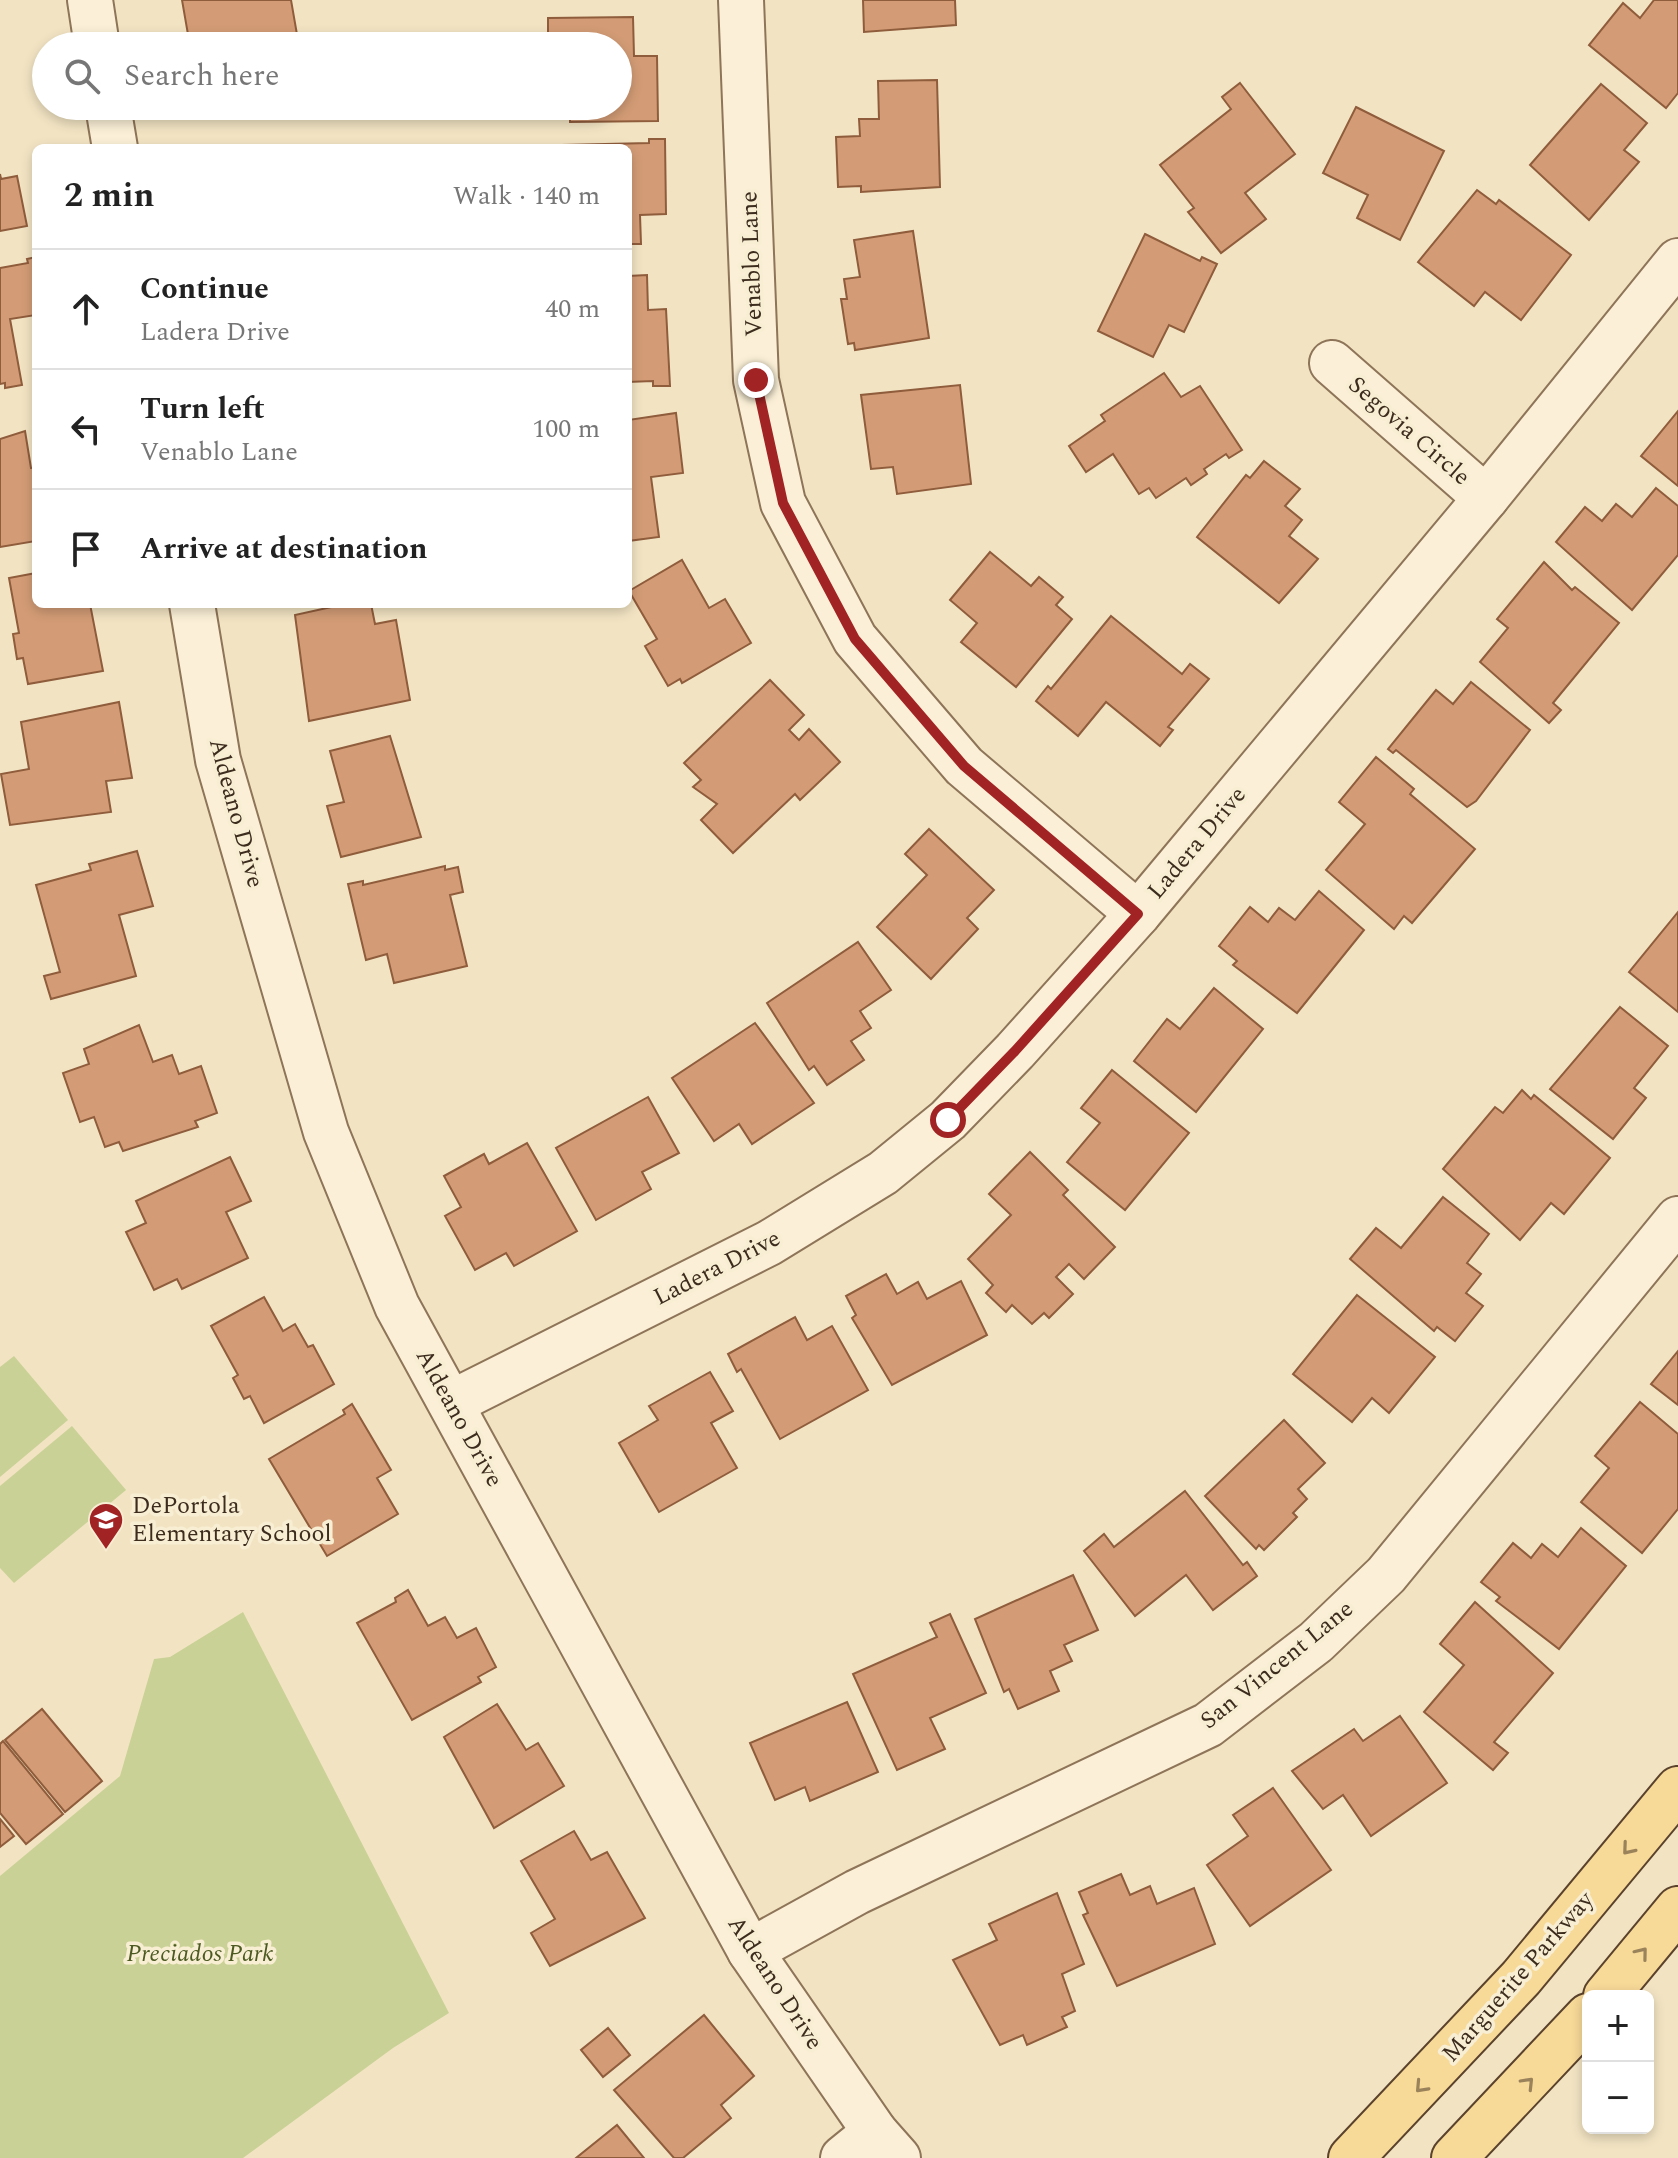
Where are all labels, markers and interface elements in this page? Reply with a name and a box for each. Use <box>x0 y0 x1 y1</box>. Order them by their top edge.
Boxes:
search box <box>32 32 632 120</box>
text: Search here <box>124 53 280 99</box>
icon: search <box>60 54 104 98</box>
text: 2 min <box>64 170 154 222</box>
text: Walk · 140 m <box>453 176 600 216</box>
street label: Venablo Lane <box>731 191 773 337</box>
text: Continue <box>140 266 269 312</box>
icon: ahead <box>64 287 108 331</box>
text: 40 m <box>545 289 600 329</box>
text: Ladera Drive <box>140 312 290 352</box>
route end <box>738 362 774 398</box>
street label: Segovia Circle <box>1340 368 1478 494</box>
text: Turn left <box>140 386 265 432</box>
icon: left <box>64 407 108 451</box>
text: 100 m <box>532 409 600 449</box>
text: Venablo Lane <box>140 432 298 472</box>
text: Arrive at destination <box>140 526 427 572</box>
icon: arrive <box>64 527 108 571</box>
street label: Aldeano Drive <box>199 734 273 892</box>
street label: Ladera Drive <box>1139 778 1255 908</box>
route start <box>930 1102 966 1138</box>
street label: Ladera Drive <box>647 1221 787 1315</box>
street label: Aldeano Drive <box>406 1342 512 1494</box>
place label: DePortola Elementary School <box>132 1488 332 1552</box>
school or university icon: DePortola Elementary School <box>87 1501 125 1551</box>
street label: San Vincent Lane <box>1193 1592 1361 1738</box>
one-way arrow <box>1623 1840 1638 1854</box>
street label: Marguerite Parkway <box>1433 1882 1604 2070</box>
street label: Aldeano Drive <box>718 1909 832 2057</box>
park label: Preciados Park <box>127 1936 273 1972</box>
one-way arrow <box>1632 1948 1647 1962</box>
map controls <box>1582 1990 1654 2134</box>
button: + <box>1582 1990 1654 2062</box>
button: − <box>1582 2062 1654 2134</box>
one-way arrow <box>1519 2077 1533 2092</box>
one-way arrow <box>1416 2078 1430 2093</box>

